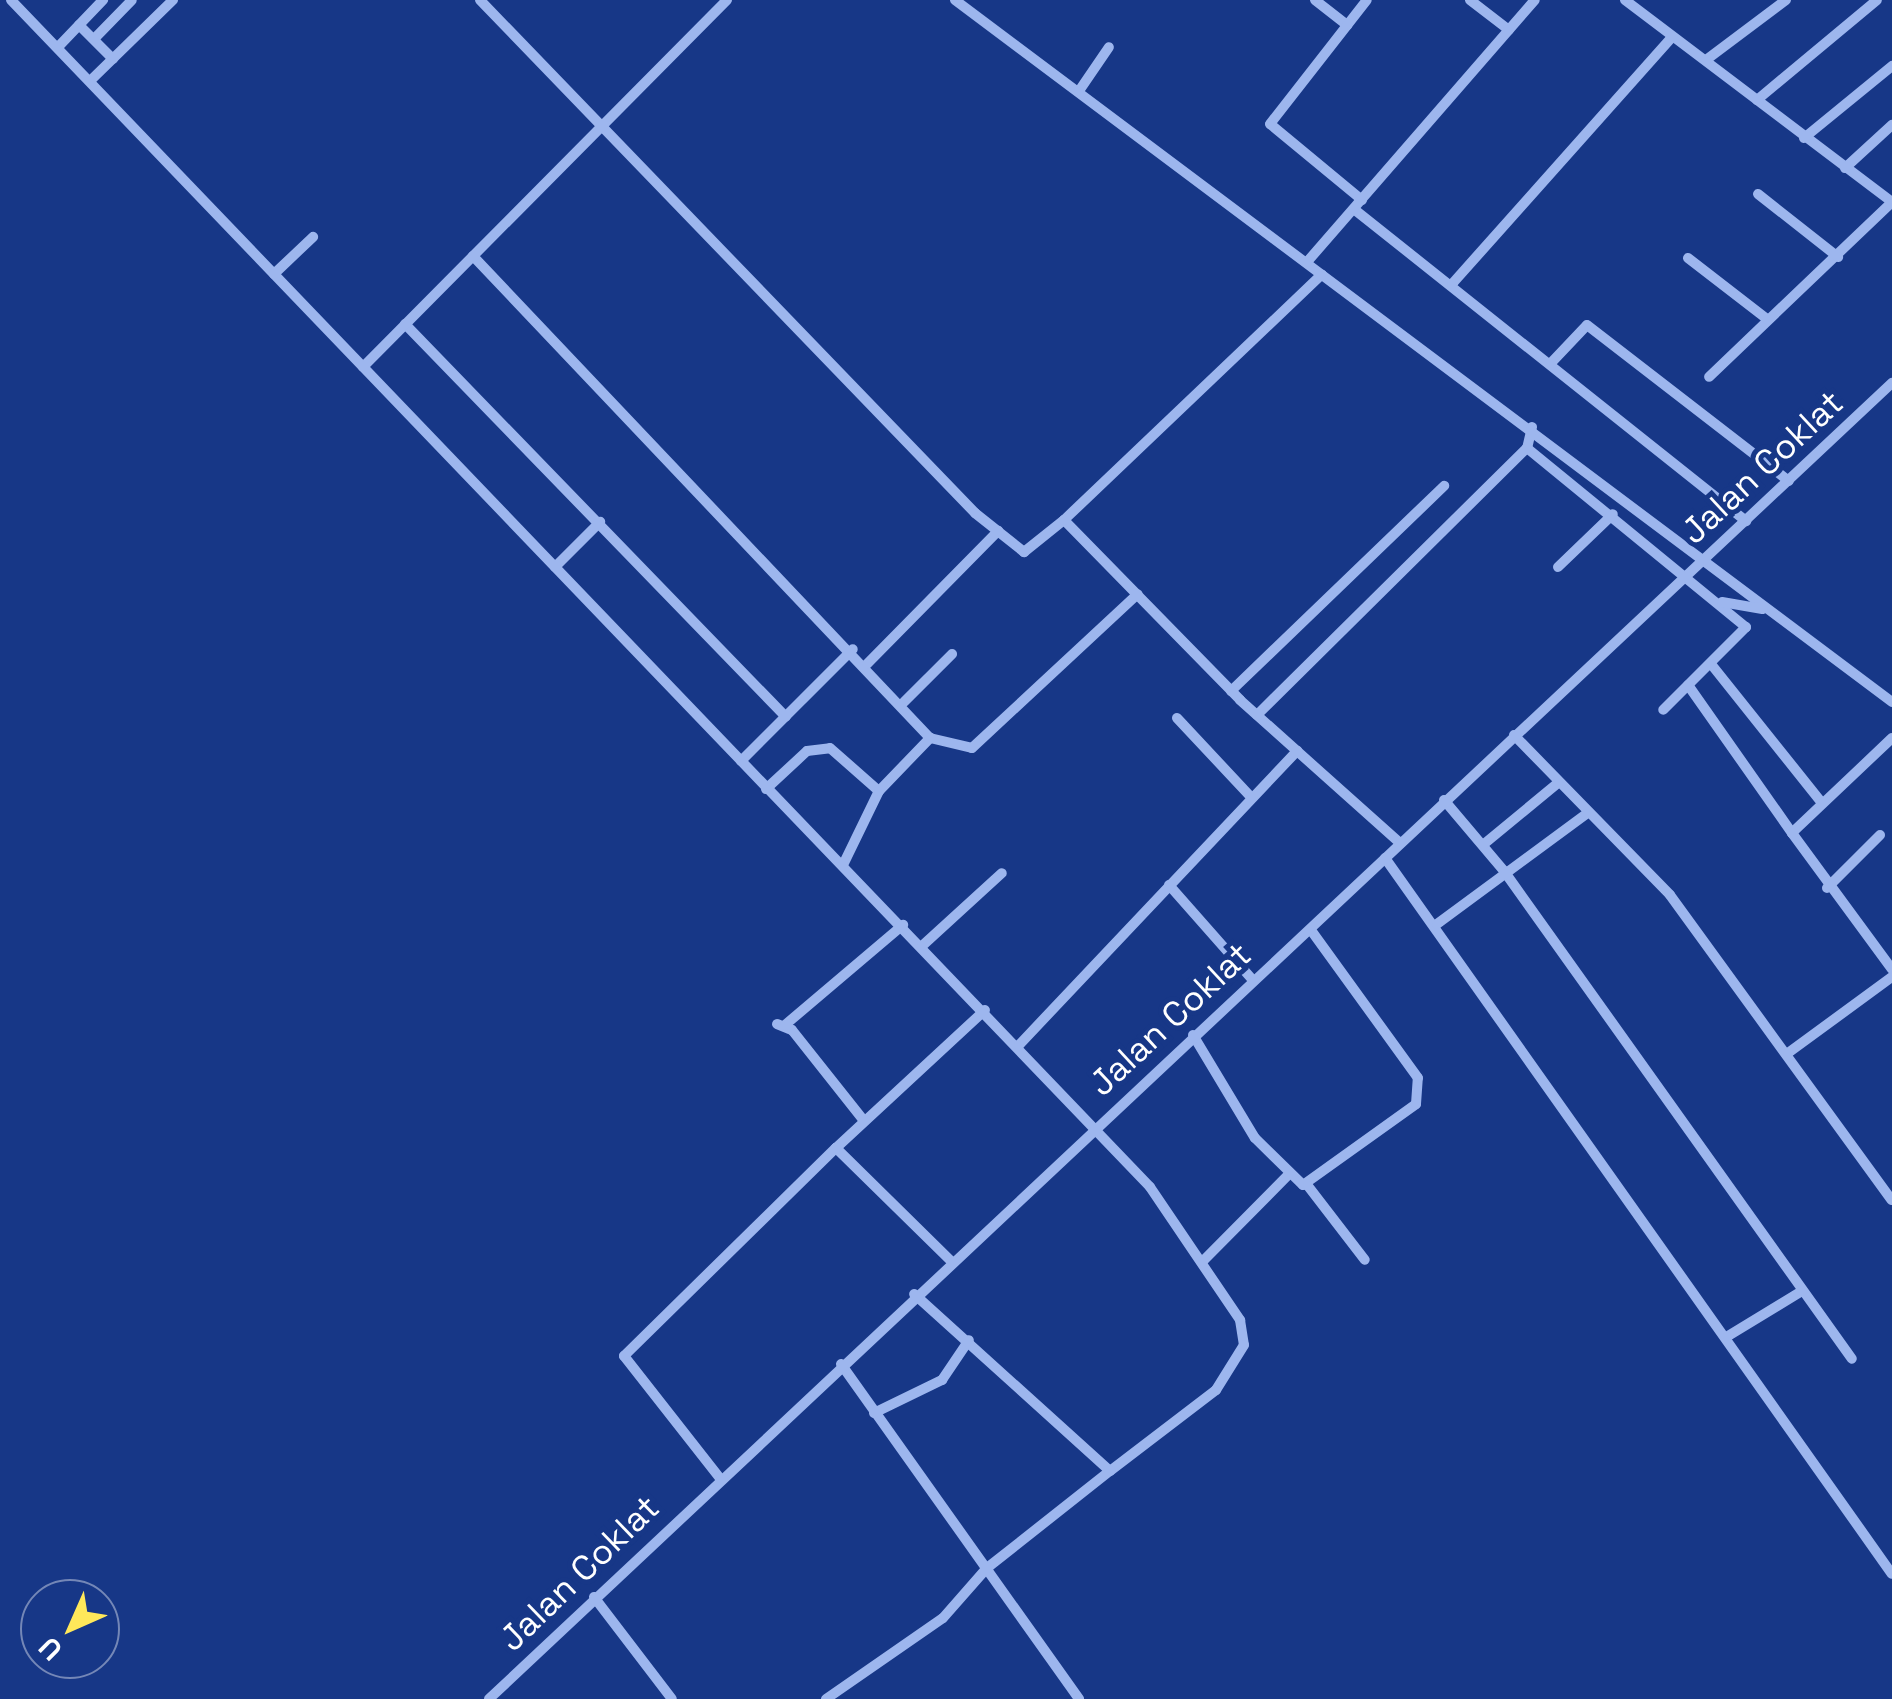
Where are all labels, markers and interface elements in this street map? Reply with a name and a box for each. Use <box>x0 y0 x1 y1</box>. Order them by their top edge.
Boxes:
street label: Jalan Coklat <box>1672 381 1852 553</box>
street label: Jalan Coklat <box>1080 933 1260 1105</box>
street label: Jalan Coklat <box>490 1486 668 1660</box>
north arrow <box>20 1579 120 1679</box>
text: U <box>31 1629 70 1668</box>

